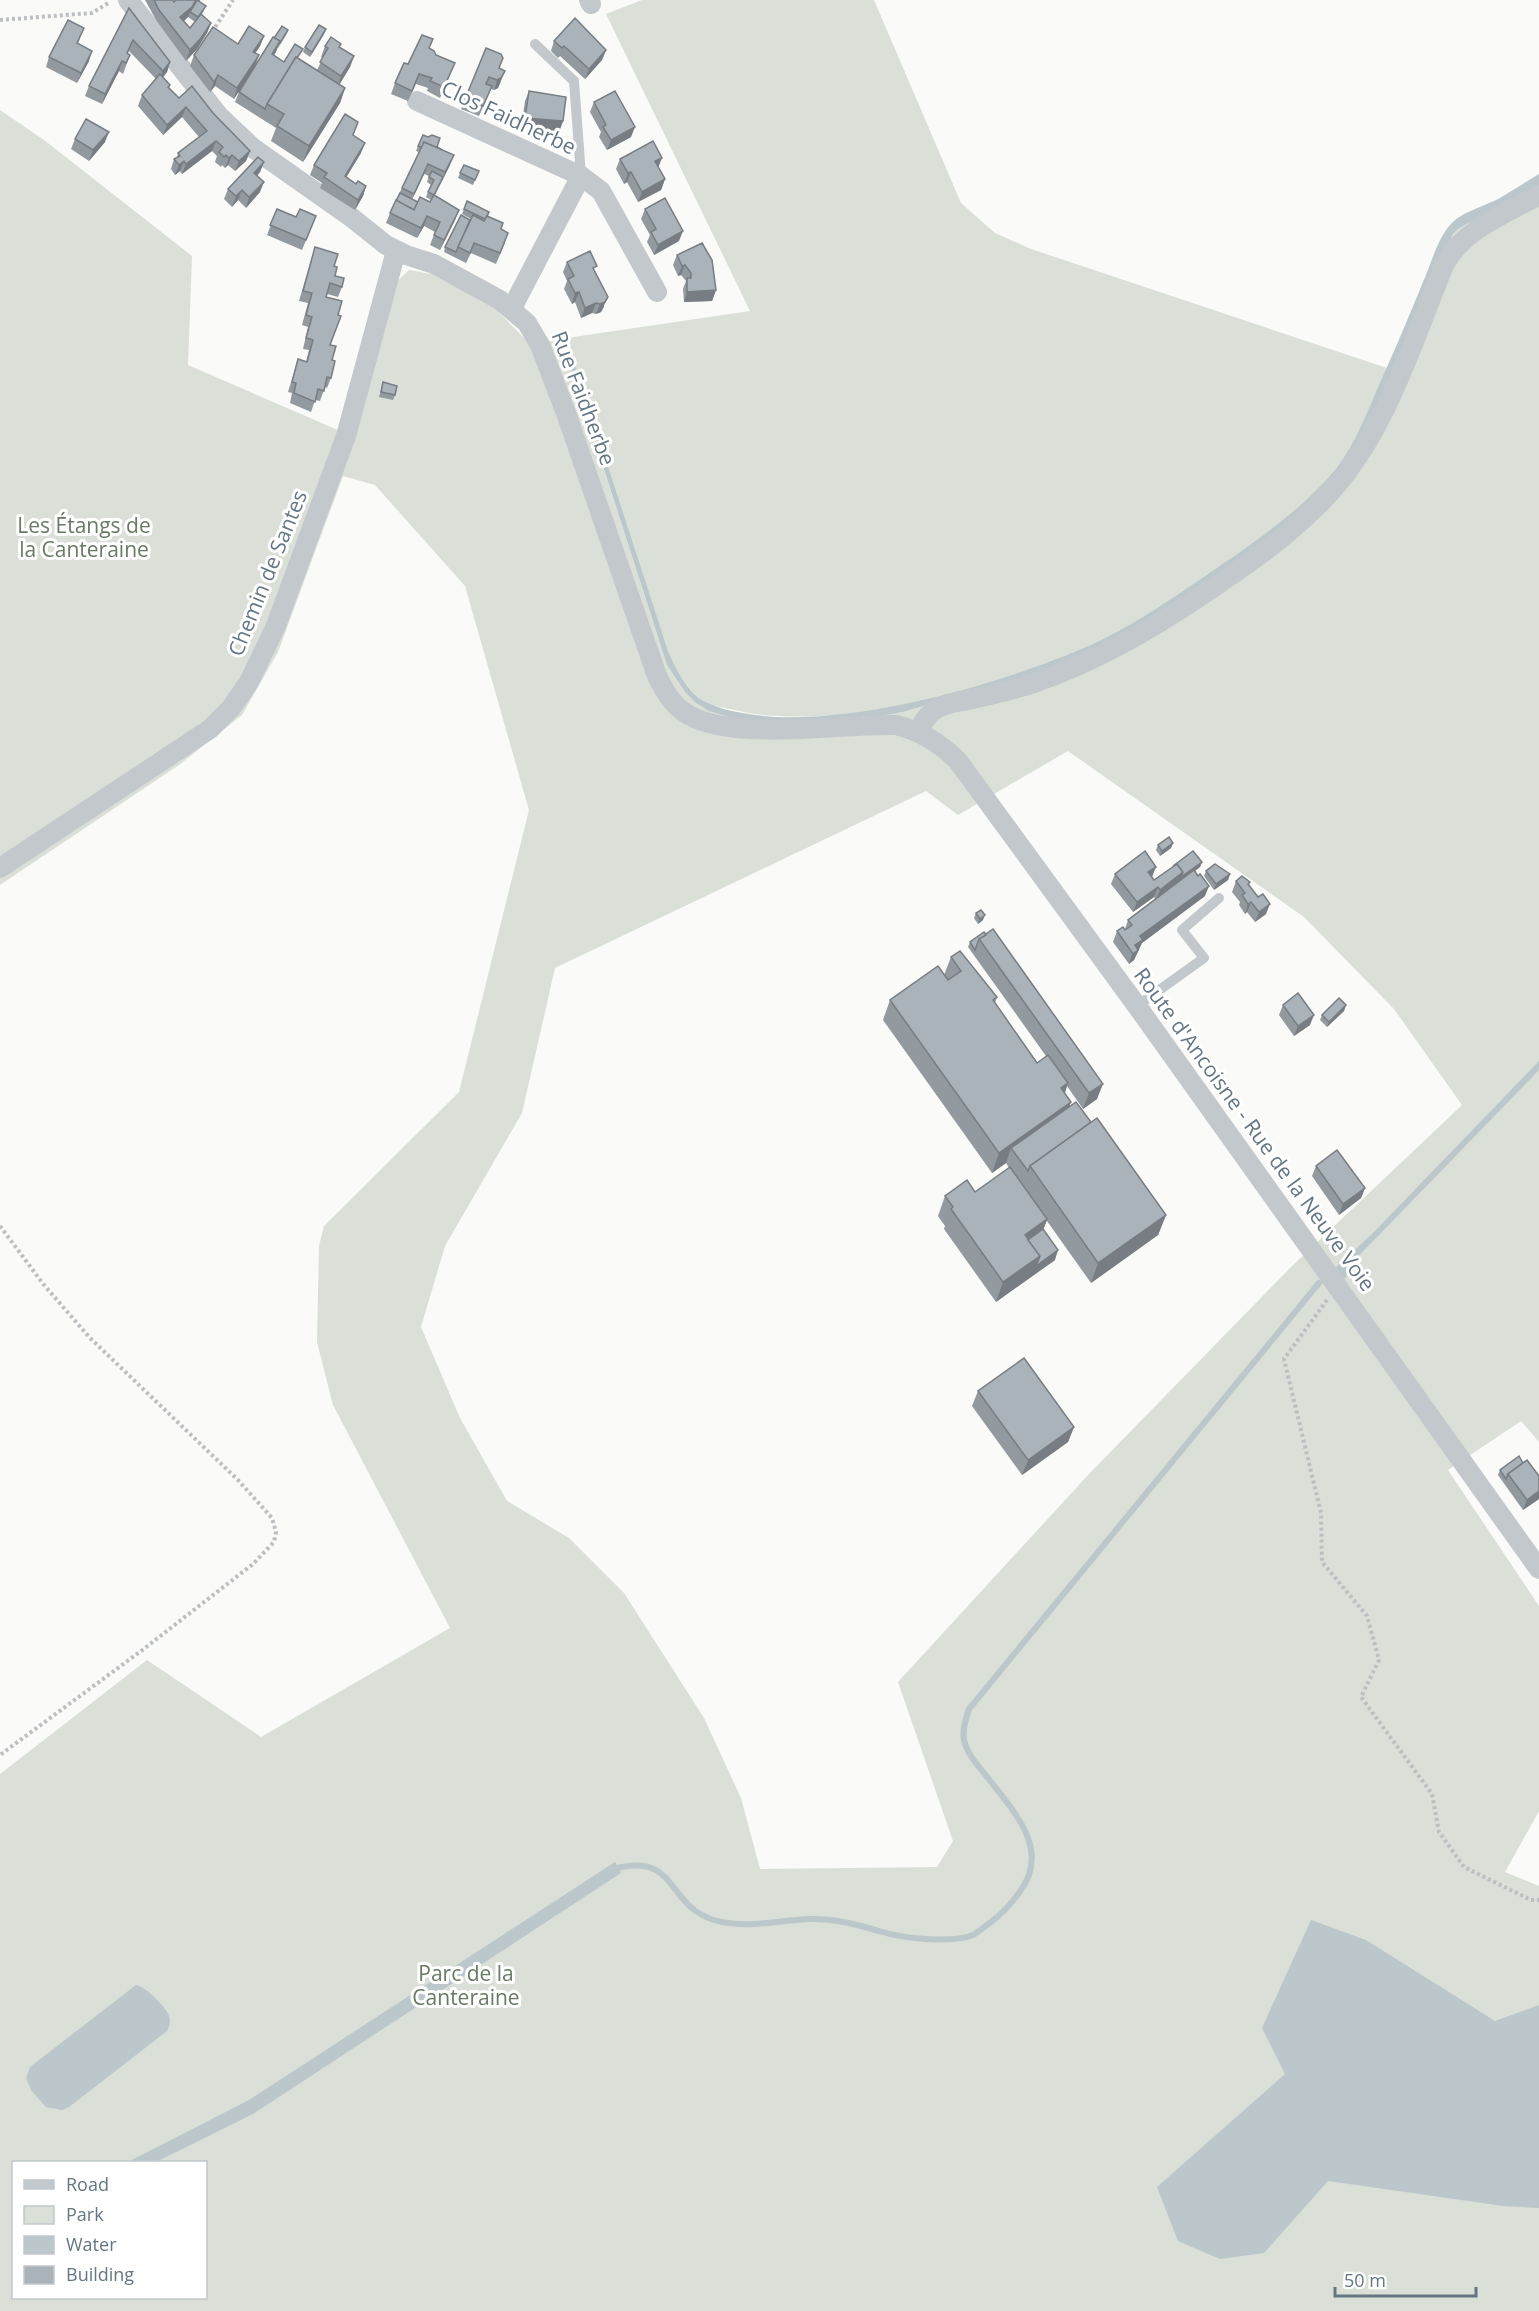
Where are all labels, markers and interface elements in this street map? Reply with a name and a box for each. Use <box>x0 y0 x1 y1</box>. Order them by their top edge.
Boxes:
street label: Clos Faidherbe <box>437 74 581 160</box>
street label: Rue Faidherbe <box>546 327 622 469</box>
street label: Chemin de Santes <box>221 486 313 660</box>
park label: Les Étangs de la Canteraine <box>17 511 151 563</box>
street label: Route d'Ancoisne - Rue de la Neuve Voie <box>1128 962 1382 1296</box>
park label: Parc de la Canteraine <box>412 1959 520 2011</box>
legend <box>12 2161 207 2299</box>
text: Road <box>66 2172 109 2196</box>
text: Park <box>66 2202 104 2226</box>
text: Water <box>66 2232 117 2256</box>
scale bar <box>1335 2260 1476 2298</box>
text: Building <box>66 2262 134 2286</box>
text: 50 m <box>1344 2268 1386 2292</box>

